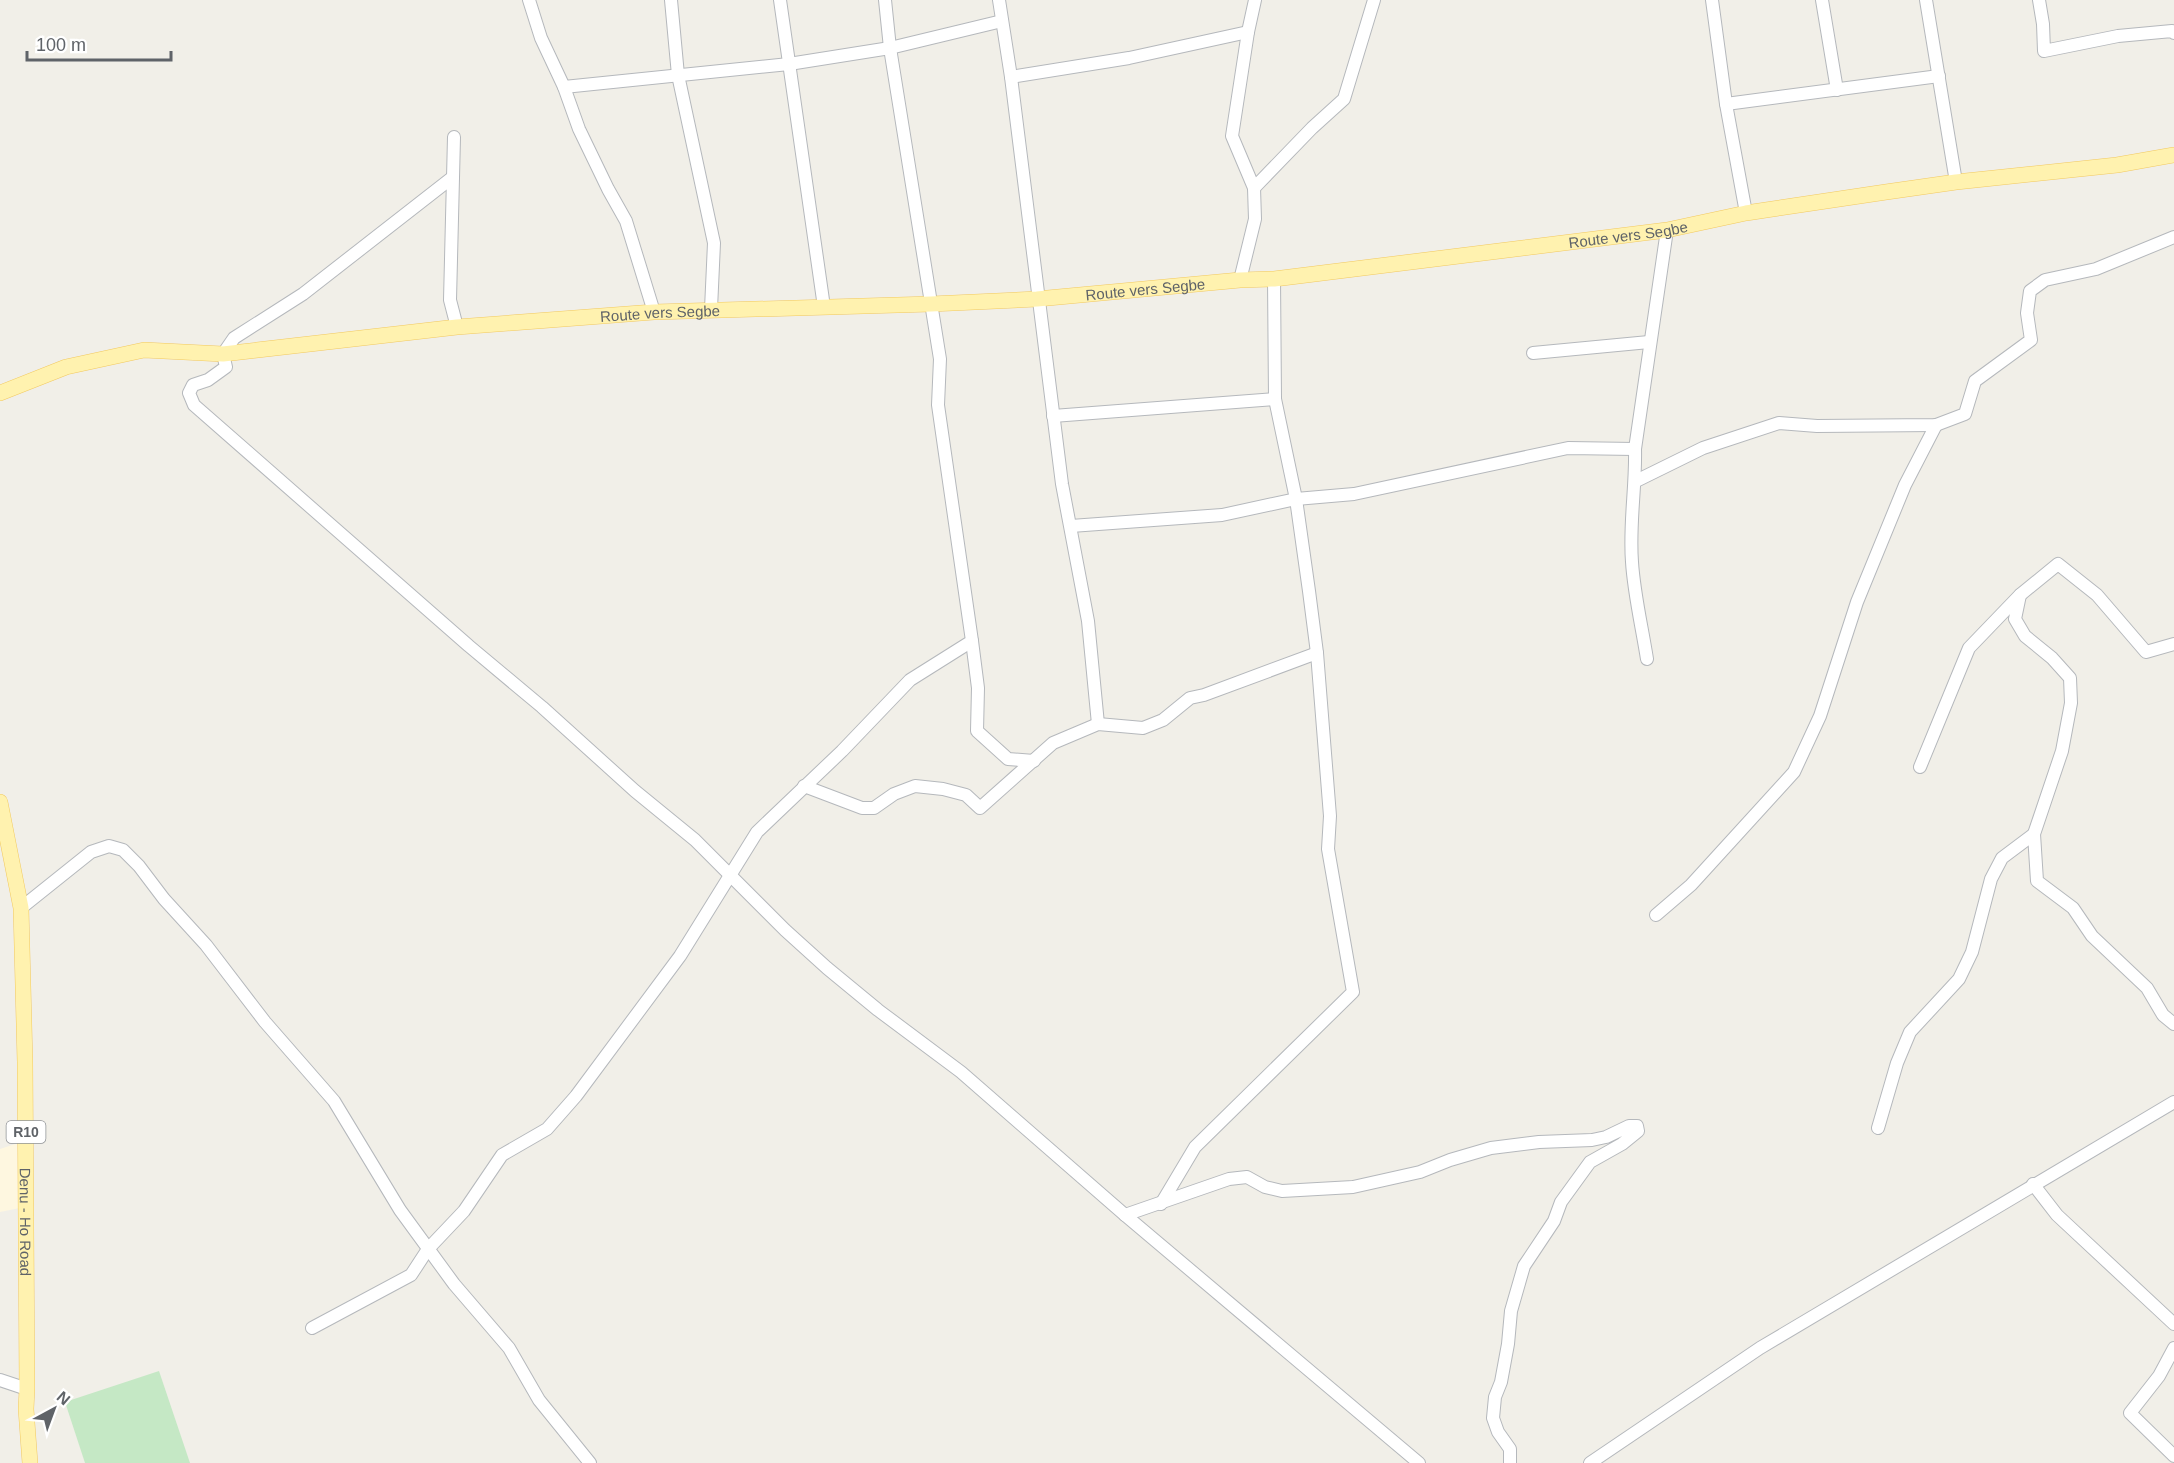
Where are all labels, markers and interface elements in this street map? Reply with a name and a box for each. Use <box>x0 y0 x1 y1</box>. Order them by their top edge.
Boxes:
scale bar <box>27 24 171 62</box>
text: 100 m <box>36 35 86 55</box>
street label: Route vers Segbe <box>1567 217 1689 251</box>
street label: Route vers Segbe <box>1085 275 1206 303</box>
street label: Route vers Segbe <box>599 302 720 325</box>
road number: R10 <box>6 1121 46 1143</box>
street label: Denu - Ho Road <box>17 1168 35 1276</box>
north arrow <box>24 1379 84 1439</box>
text: N <box>54 1388 73 1408</box>

